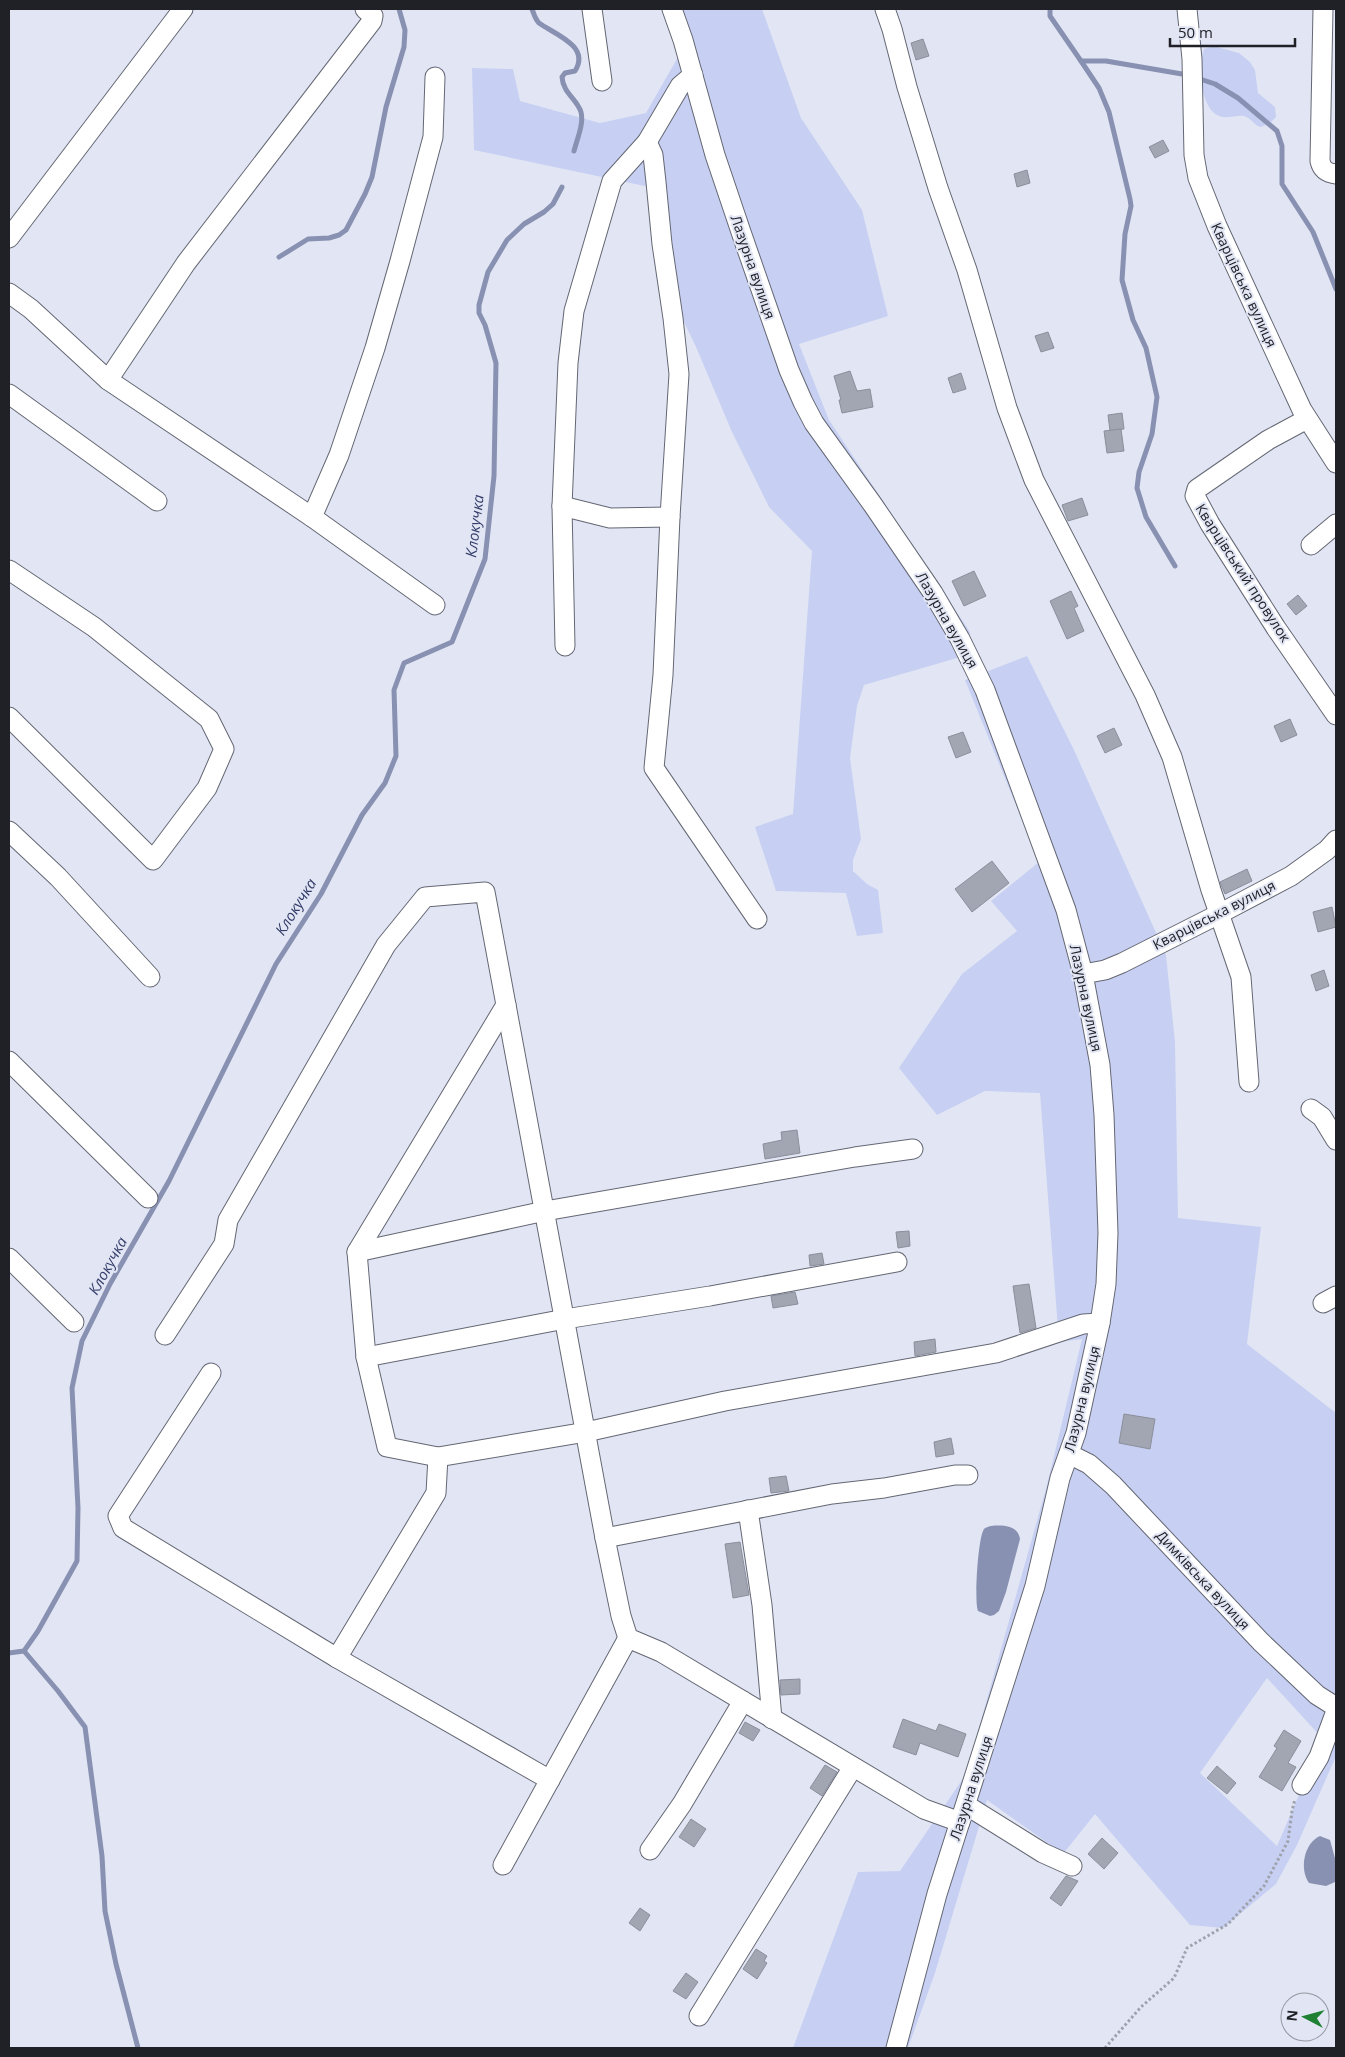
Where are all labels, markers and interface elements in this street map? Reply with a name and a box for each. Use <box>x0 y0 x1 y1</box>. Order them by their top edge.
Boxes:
scale bar <box>1170 15 1295 47</box>
text: 50 m <box>1178 22 1213 42</box>
street label: Лазурна вулиця <box>727 212 780 321</box>
street label: Кварцівська вулиця <box>1207 219 1282 350</box>
water label: Клокучка <box>460 493 488 558</box>
street label: Кварцівський провулок <box>1192 500 1296 646</box>
street label: Лазурна вулиця <box>912 568 983 672</box>
water label: Клокучка <box>270 874 321 939</box>
street label: Кварцівська вулиця <box>1149 875 1278 954</box>
street label: Лазурна вулиця <box>1066 943 1107 1053</box>
water label: Клокучка <box>83 1233 131 1298</box>
street label: Лазурна вулиця <box>1059 1344 1104 1454</box>
street label: Димківська вулиця <box>1152 1526 1255 1634</box>
street label: Лазурна вулиця <box>945 1733 996 1842</box>
north arrow <box>1280 1992 1330 2042</box>
text: N <box>1282 2009 1302 2022</box>

